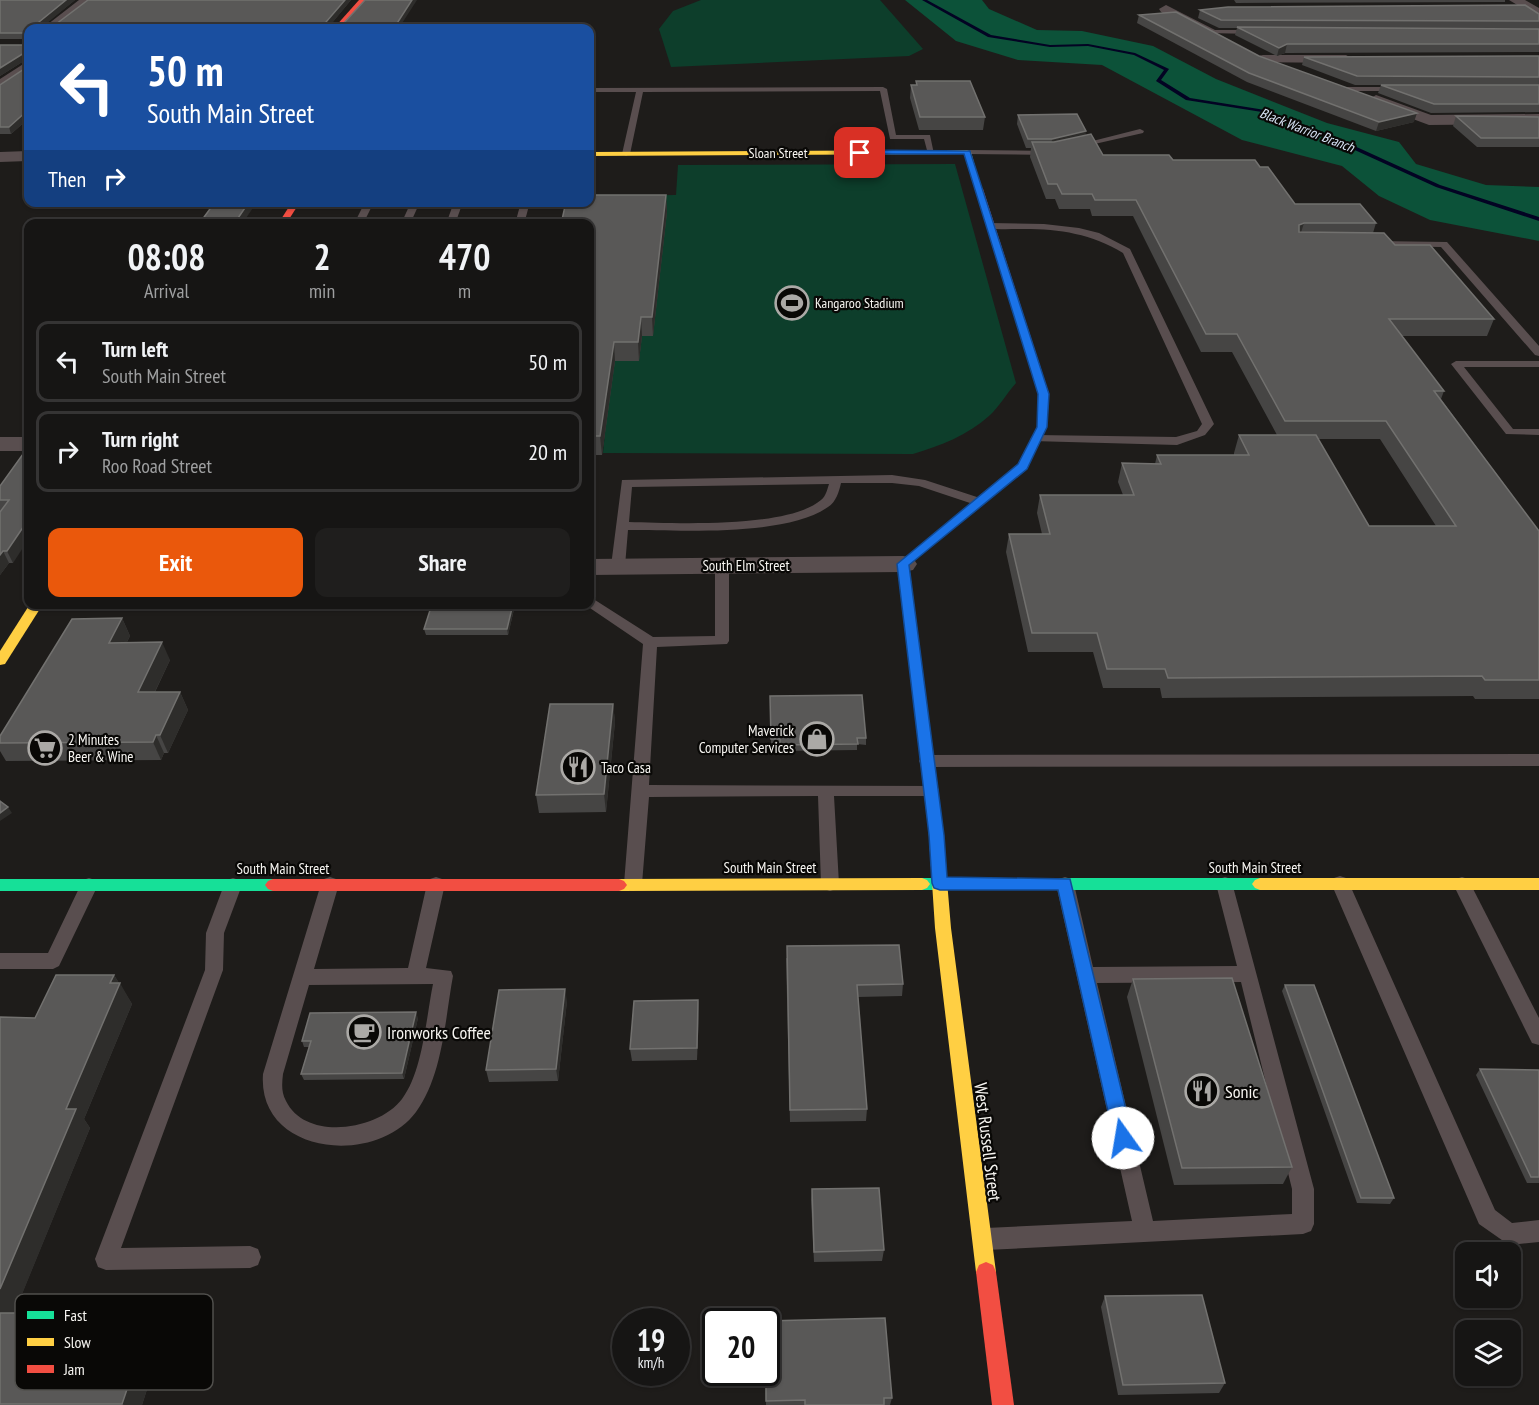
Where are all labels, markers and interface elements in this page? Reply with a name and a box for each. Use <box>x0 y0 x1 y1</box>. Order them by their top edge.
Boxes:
text: 50 m <box>147 43 224 98</box>
icon: left <box>48 48 126 126</box>
text: South Main Street <box>147 96 314 130</box>
water label: Black Warrior Branch <box>1257 104 1358 157</box>
pin <box>834 127 885 178</box>
icon: arrive <box>843 136 876 169</box>
street label: Sloan Street <box>749 144 808 162</box>
icon: right <box>98 162 131 195</box>
text: Then <box>48 165 86 193</box>
text: 08:08 <box>128 233 205 280</box>
text: 2 <box>313 233 331 280</box>
text: 470 <box>439 233 490 280</box>
text: Arrival <box>144 278 189 304</box>
text: min <box>309 278 335 304</box>
text: m <box>458 278 471 304</box>
sports icon: Kangaroo Stadium <box>774 285 810 321</box>
place label: Kangaroo Stadium <box>815 294 904 312</box>
text: Turn left <box>102 335 168 363</box>
icon: left <box>51 345 84 378</box>
text: 50 m <box>528 348 567 376</box>
text: South Main Street <box>102 363 226 389</box>
text: Turn right <box>102 425 179 453</box>
icon: right <box>51 435 84 468</box>
text: 20 m <box>528 438 567 466</box>
text: Roo Road Street <box>102 453 212 479</box>
button: Exit <box>48 528 303 597</box>
button: Share <box>315 528 570 597</box>
street label: South Elm Street <box>702 556 790 575</box>
place label: Maverick Computer Services <box>699 721 794 757</box>
shop icon: Maverick Computer Services <box>799 721 835 757</box>
supermarket icon: 2 Minutes Beer & Wine <box>27 730 63 766</box>
place label: 2 Minutes Beer & Wine <box>68 730 134 766</box>
restaurant icon: Taco Casa <box>560 749 596 785</box>
place label: Taco Casa <box>601 758 651 777</box>
street label: South Main Street <box>724 858 816 877</box>
street label: South Main Street <box>1209 858 1301 877</box>
street label: South Main Street <box>237 859 329 878</box>
cafe icon: Ironworks Coffee <box>346 1014 382 1050</box>
place label: Ironworks Coffee <box>387 1021 491 1044</box>
restaurant icon: Sonic <box>1184 1073 1220 1109</box>
place label: Sonic <box>1225 1080 1259 1103</box>
street label: West Russell Street <box>969 1081 1007 1203</box>
position arrow <box>1091 1106 1155 1170</box>
map controls <box>1455 1242 1521 1386</box>
button: sound <box>1455 1242 1521 1308</box>
legend <box>15 1294 213 1390</box>
text: Fast <box>64 1305 87 1325</box>
speed limit sign: 20 <box>702 1308 780 1386</box>
text: 19 <box>637 1320 665 1359</box>
button: layers <box>1455 1320 1521 1386</box>
text: Slow <box>64 1332 91 1352</box>
text: km/h <box>638 1353 664 1372</box>
text: Jam <box>63 1359 85 1379</box>

